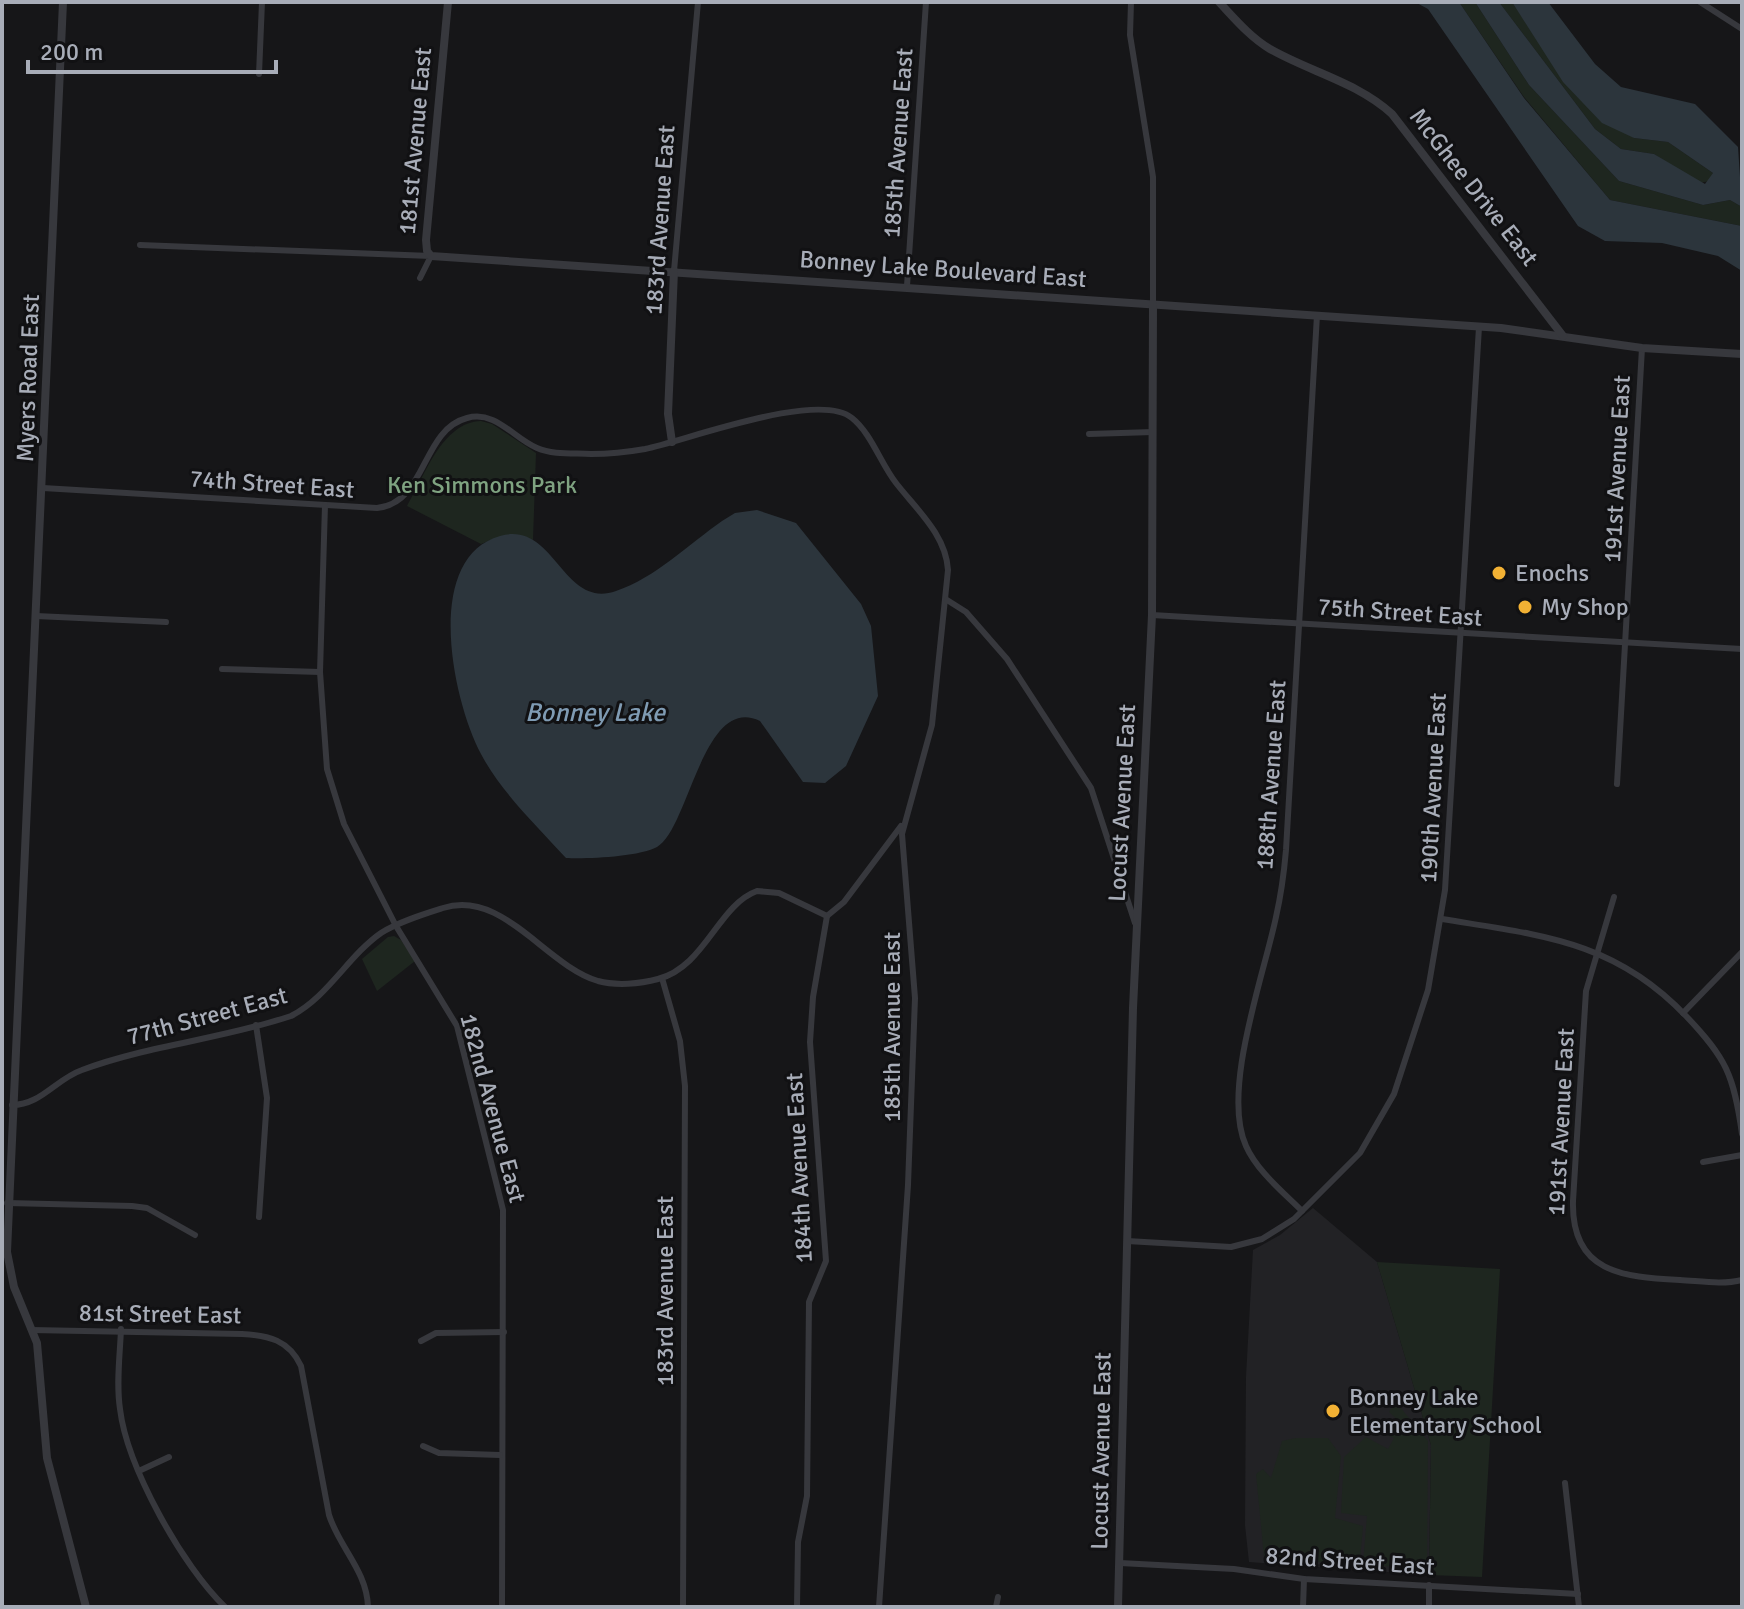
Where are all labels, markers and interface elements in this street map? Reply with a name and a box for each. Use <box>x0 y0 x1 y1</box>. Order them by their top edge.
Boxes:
scale bar <box>28 24 276 74</box>
text: 200 m <box>40 37 103 67</box>
street label: 181st Avenue East <box>392 46 438 236</box>
street label: 185th Avenue East <box>876 47 920 239</box>
street label: McGhee Drive East <box>1403 102 1545 272</box>
street label: 183rd Avenue East <box>638 124 682 316</box>
street label: Bonney Lake Boulevard East <box>799 244 1087 294</box>
street label: Myers Road East <box>10 293 46 463</box>
street label: 191st Avenue East <box>1597 374 1637 564</box>
street label: 74th Street East <box>189 463 355 505</box>
park label: Ken Simmons Park <box>387 470 577 500</box>
place label: Enochs <box>1515 558 1589 588</box>
marker: Enochs <box>1490 564 1508 582</box>
street label: 75th Street East <box>1317 591 1483 633</box>
place label: My Shop <box>1541 592 1628 622</box>
marker: My Shop <box>1516 598 1534 616</box>
street label: 188th Avenue East <box>1249 679 1293 871</box>
street label: 190th Avenue East <box>1413 692 1453 884</box>
water label: Bonney Lake <box>525 697 667 729</box>
street label: Locust Avenue East <box>1102 703 1142 903</box>
street label: 185th Avenue East <box>877 932 907 1122</box>
street label: 77th Street East <box>123 980 291 1052</box>
street label: 182nd Avenue East <box>453 1010 533 1206</box>
street label: 191st Avenue East <box>1541 1027 1581 1217</box>
street label: 184th Avenue East <box>779 1072 819 1264</box>
street label: 183rd Avenue East <box>650 1196 680 1386</box>
street label: 81st Street East <box>79 1298 241 1330</box>
street label: Locust Avenue East <box>1084 1352 1118 1550</box>
place label: Bonney Lake Elementary School <box>1349 1382 1542 1440</box>
marker: Bonney Lake Elementary School <box>1324 1402 1342 1420</box>
street label: 82nd Street East <box>1265 1540 1435 1582</box>

